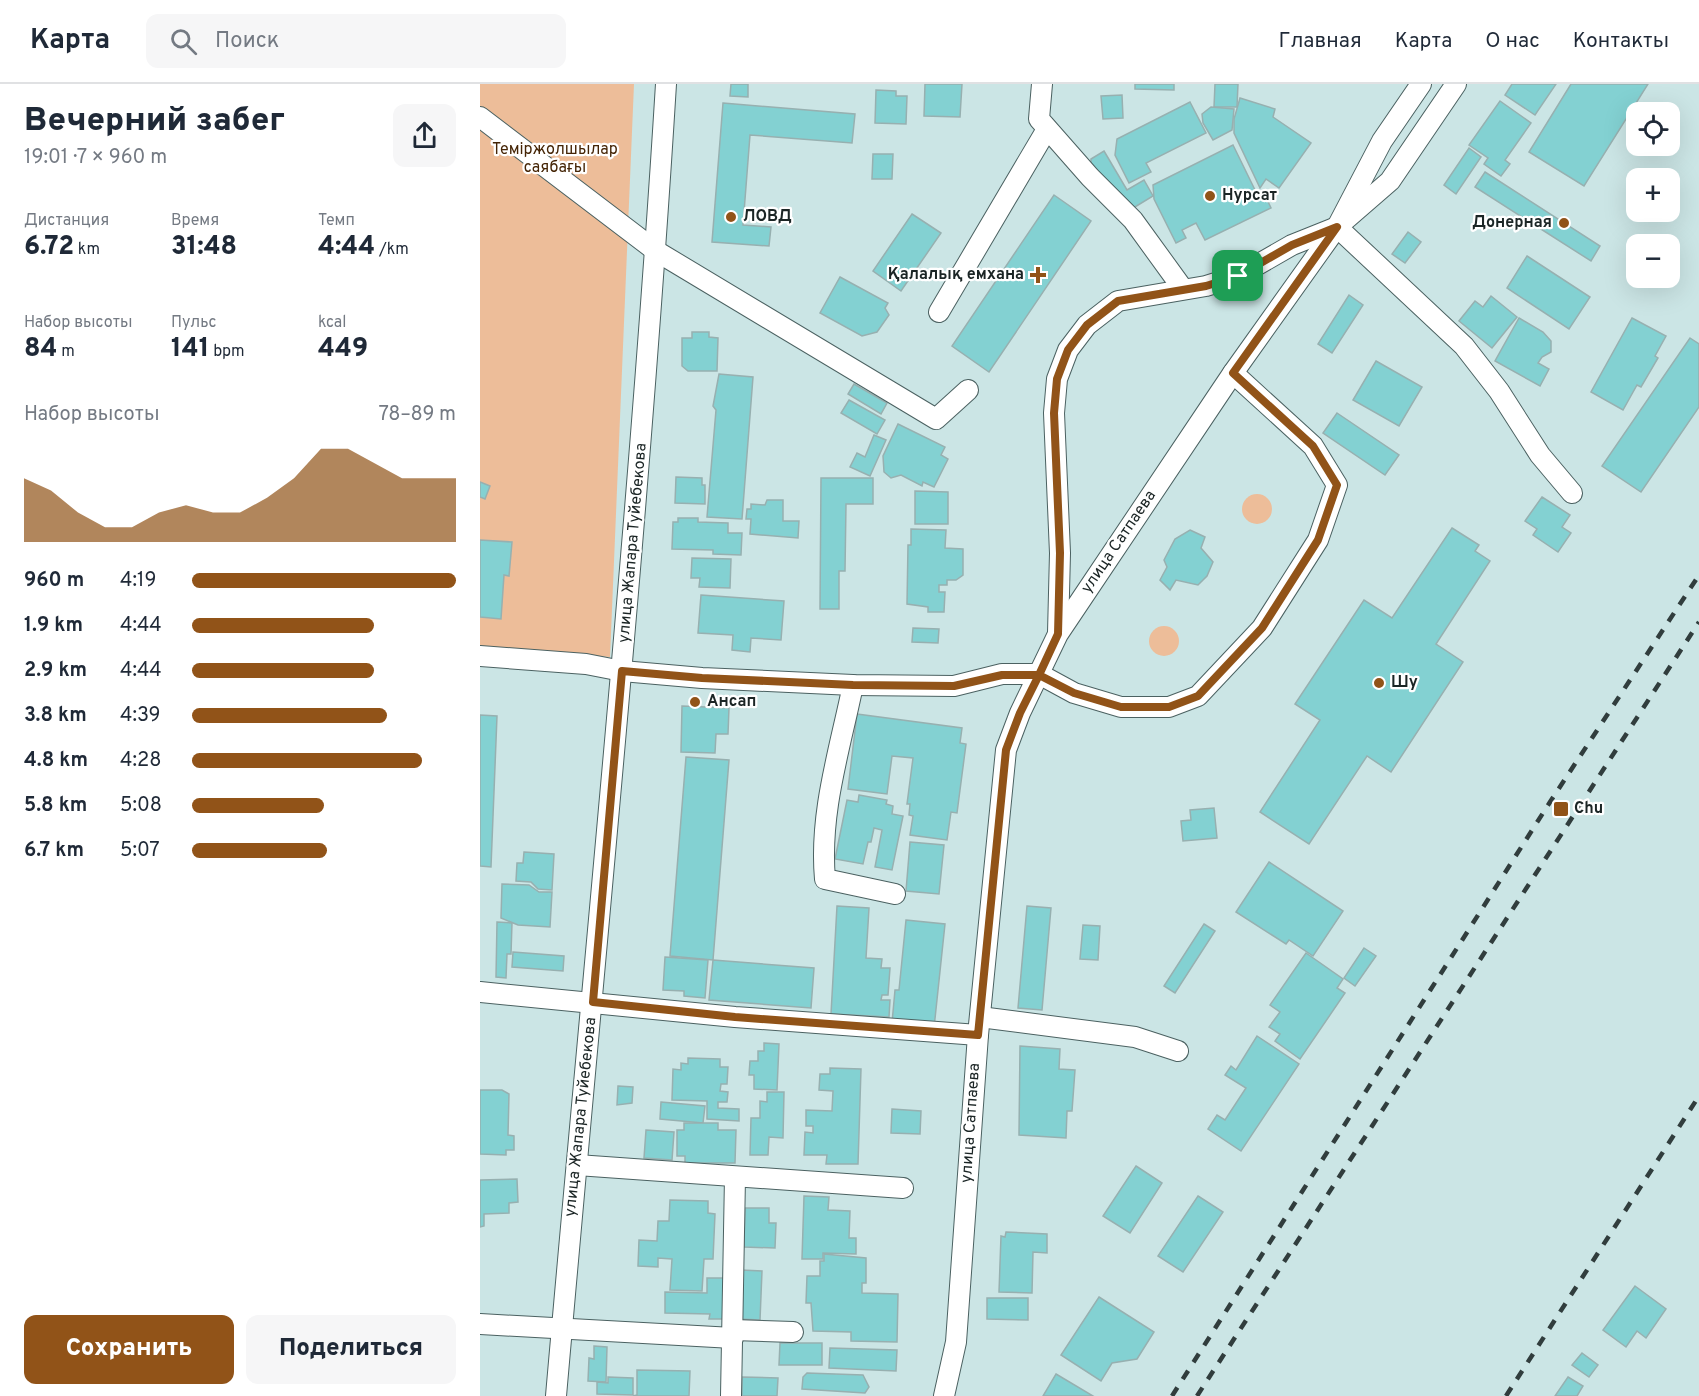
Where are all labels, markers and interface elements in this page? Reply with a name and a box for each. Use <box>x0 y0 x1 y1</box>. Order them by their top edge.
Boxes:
search box <box>146 14 566 68</box>
text: Карта <box>30 23 110 59</box>
icon: search <box>167 25 200 58</box>
text: Поиск <box>215 28 279 55</box>
text: Главная <box>1278 28 1362 55</box>
text: Карта <box>1395 28 1452 55</box>
text: О нас <box>1485 28 1540 55</box>
text: Контакты <box>1573 28 1669 55</box>
text: Вечерний забег <box>24 101 285 143</box>
map controls <box>1626 102 1680 288</box>
button: locate <box>1626 102 1680 156</box>
button: share <box>393 104 456 167</box>
park label: Теміржолшылар саябағы <box>492 140 618 178</box>
text: 19:01 · 7 × 960 m <box>24 145 167 171</box>
button: + <box>1626 168 1680 222</box>
place label: Нурсат <box>1222 186 1278 206</box>
marker: Нурсат <box>1203 189 1217 203</box>
place label: ЛОВД <box>743 207 792 227</box>
marker: ЛОВД <box>724 210 738 224</box>
text: Дистанция <box>24 211 109 231</box>
text: Время <box>171 211 219 231</box>
text: Темп <box>318 211 355 231</box>
place label: Донерная <box>1472 213 1552 233</box>
marker: Донерная <box>1557 216 1571 230</box>
text: 6.72 <box>24 231 74 264</box>
text: 31:48 <box>171 231 237 264</box>
text: 4:44 <box>318 231 375 264</box>
button: − <box>1626 234 1680 288</box>
text: km <box>74 240 100 260</box>
text: /km <box>375 240 409 260</box>
pin <box>1212 250 1263 301</box>
icon: arrive <box>1221 259 1254 292</box>
place label: Қалалық емхана <box>888 265 1024 285</box>
marker: Қалалық емхана <box>1029 266 1047 284</box>
text: Набор высоты <box>24 313 132 333</box>
text: Пульс <box>171 313 217 333</box>
text: kcal <box>318 313 346 333</box>
text: 84 <box>24 333 57 366</box>
text: 141 <box>171 333 209 366</box>
text: 449 <box>318 333 368 366</box>
text: m <box>57 342 75 362</box>
text: bpm <box>209 342 245 362</box>
text: Набор высоты <box>24 402 160 428</box>
text: 78–89 m <box>378 402 456 428</box>
street label: улица Жапара Туйебекова <box>614 442 652 644</box>
street label: улица Сатпаева <box>1077 487 1161 597</box>
text: 960 m <box>24 568 84 594</box>
text: 4:19 <box>120 568 156 594</box>
text: 1.9 km <box>24 613 83 639</box>
text: 4:44 <box>120 613 162 639</box>
text: 2.9 km <box>24 658 87 684</box>
text: 4:44 <box>120 658 162 684</box>
place label: Шу <box>1391 673 1418 693</box>
marker: Шу <box>1372 676 1386 690</box>
place label: Ансап <box>707 692 756 712</box>
marker: Ансап <box>688 695 702 709</box>
text: 3.8 km <box>24 703 87 729</box>
text: 4:39 <box>120 703 161 729</box>
text: 4.8 km <box>24 748 88 774</box>
text: 4:28 <box>120 748 161 774</box>
text: 5.8 km <box>24 793 87 819</box>
text: 5:08 <box>120 793 162 819</box>
place label: Chu <box>1574 799 1603 819</box>
marker: Chu <box>1552 800 1570 818</box>
text: 6.7 km <box>24 838 84 864</box>
text: 5:07 <box>120 838 160 864</box>
street label: улица Жапара Туйебекова <box>561 1016 601 1218</box>
street label: улица Сатпаева <box>957 1062 985 1184</box>
button: Сохранить <box>24 1315 234 1384</box>
button: Поделиться <box>246 1315 456 1384</box>

